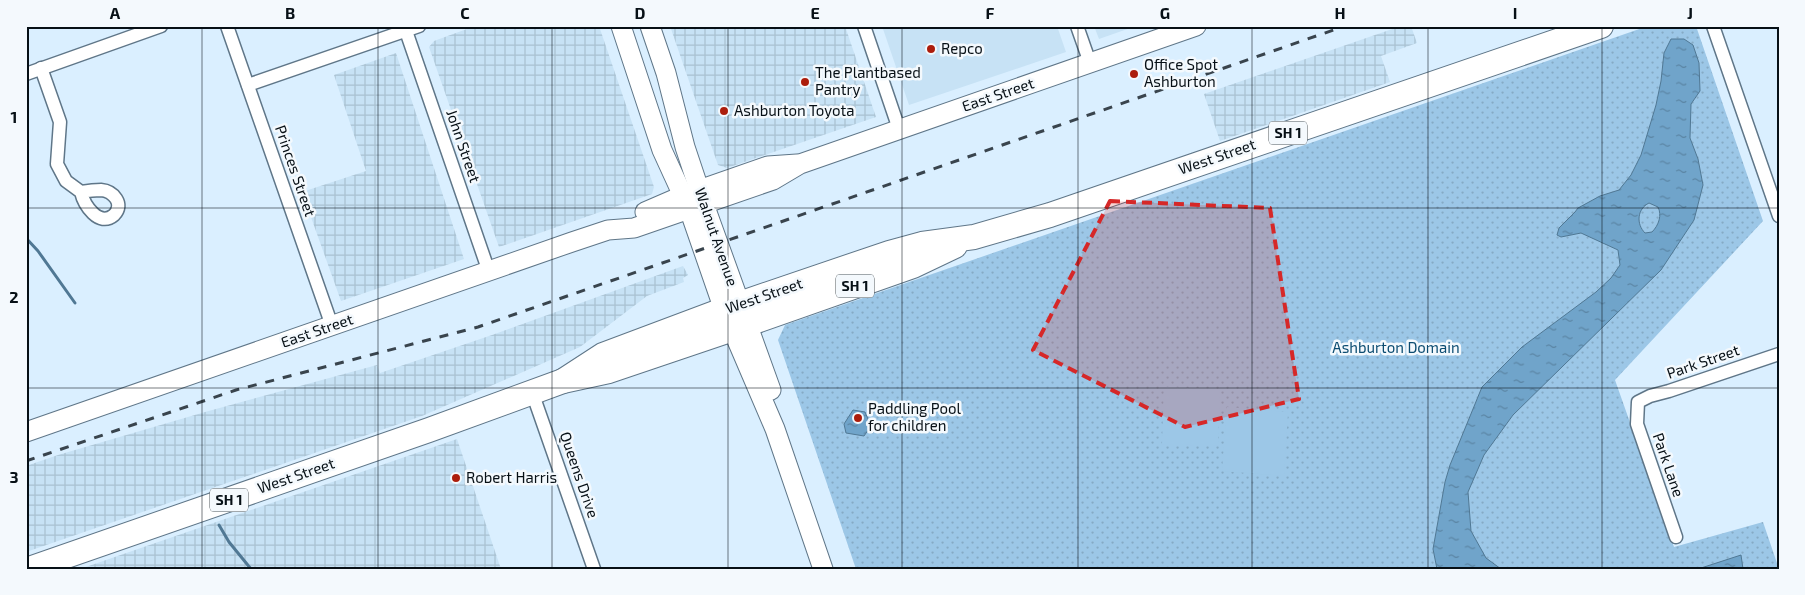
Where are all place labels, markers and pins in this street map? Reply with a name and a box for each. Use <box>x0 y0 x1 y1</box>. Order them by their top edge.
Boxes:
place label: Repco <box>941 39 983 57</box>
marker: Repco <box>925 43 937 55</box>
place label: Office Spot Ashburton <box>1144 55 1218 90</box>
place label: The Plantbased Pantry <box>815 63 921 98</box>
marker: Office Spot Ashburton <box>1128 68 1140 80</box>
marker: The Plantbased Pantry <box>799 76 811 88</box>
place label: Ashburton Toyota <box>734 101 855 119</box>
marker: Ashburton Toyota <box>718 105 730 117</box>
place label: Paddling Pool for children <box>868 399 962 434</box>
marker: Paddling Pool for children <box>852 412 864 424</box>
place label: Robert Harris <box>466 468 557 486</box>
marker: Robert Harris <box>450 472 462 484</box>

